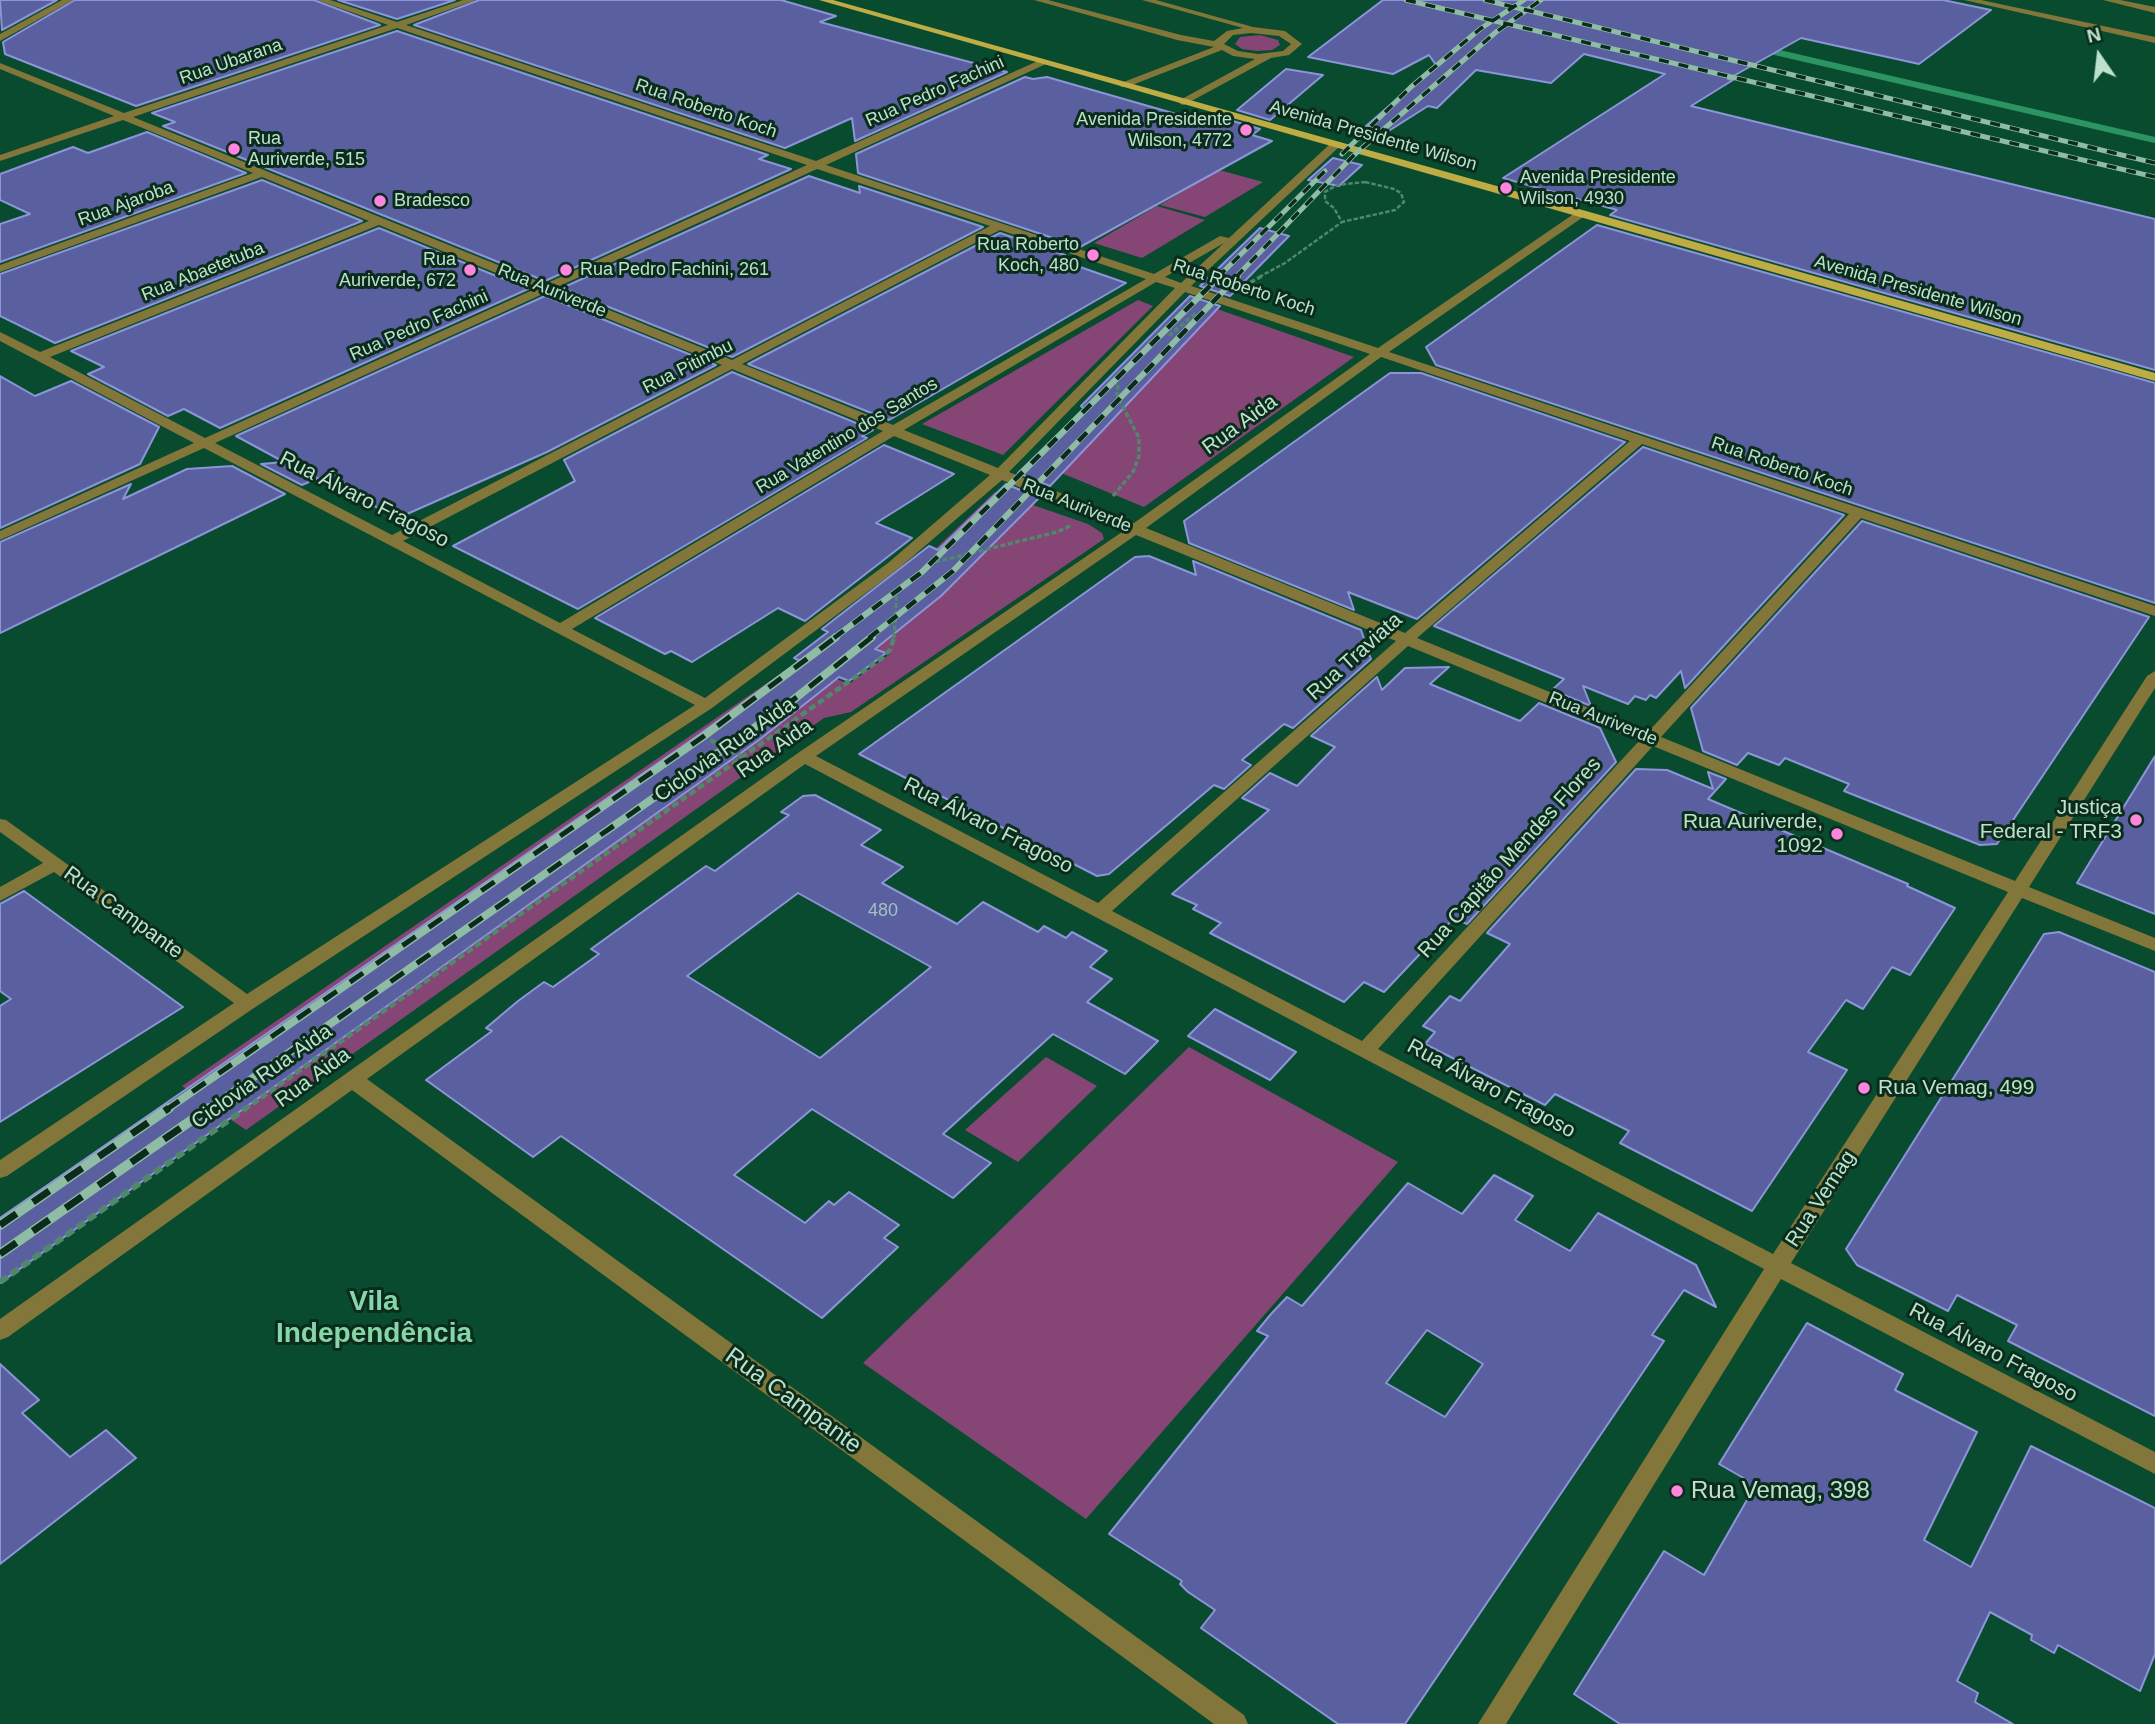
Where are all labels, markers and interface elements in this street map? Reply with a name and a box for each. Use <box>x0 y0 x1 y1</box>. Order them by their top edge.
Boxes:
north arrow <box>2064 21 2134 91</box>
text: N <box>2085 23 2103 47</box>
street label: Rua Ubarana <box>177 34 285 90</box>
street label: Rua Pedro Fachini <box>863 52 1007 132</box>
street label: Rua Roberto Koch <box>632 75 780 143</box>
street label: Avenida Presidente Wilson <box>1267 96 1479 176</box>
place label: Avenida Presidente Wilson, 4772 <box>1076 109 1232 152</box>
marker: Avenida Presidente Wilson, 4772 <box>1238 122 1254 138</box>
place label: Rua Auriverde, 515 <box>248 128 365 170</box>
marker: Rua Auriverde, 515 <box>226 141 242 157</box>
place label: Avenida Presidente Wilson, 4930 <box>1520 167 1676 210</box>
street label: Rua Ajaroba <box>75 177 177 231</box>
marker: Avenida Presidente Wilson, 4930 <box>1498 180 1514 196</box>
place label: Bradesco <box>394 190 470 212</box>
marker: Bradesco <box>372 193 388 209</box>
place label: Rua Roberto Koch, 480 <box>977 234 1079 276</box>
street label: Rua Abaetetuba <box>139 238 267 306</box>
marker: Rua Roberto Koch, 480 <box>1085 247 1101 263</box>
place label: Rua Auriverde, 672 <box>339 249 456 292</box>
street label: Avenida Presidente Wilson <box>1812 251 2024 331</box>
street label: Rua Roberto Koch <box>1170 255 1318 321</box>
street label: Rua Auriverde <box>495 259 609 323</box>
place label: Rua Pedro Fachini, 261 <box>580 259 769 281</box>
marker: Rua Auriverde, 672 <box>462 262 478 278</box>
marker: Rua Pedro Fachini, 261 <box>558 262 574 278</box>
street label: Rua Pedro Fachini <box>347 286 491 366</box>
street label: Rua Pitimbu <box>639 335 737 399</box>
street label: Rua Vatentino dos Santos <box>752 373 942 499</box>
street label: Rua Aida <box>1198 389 1282 461</box>
street label: Rua Roberto Koch <box>1708 433 1856 501</box>
street label: Rua Álvaro Fragoso <box>275 446 453 554</box>
street label: Rua Auriverde <box>1020 474 1134 538</box>
street label: Rua Traviata <box>1302 608 1408 706</box>
street label: Rua Auriverde <box>1546 687 1660 751</box>
street label: Ciclovia Rua Aida <box>650 692 800 808</box>
street label: Rua Aida <box>732 714 818 784</box>
street label: Rua Capitão Mendes Flores <box>1413 752 1607 964</box>
street label: Rua Álvaro Fragoso <box>899 772 1077 880</box>
place label: Justiça Federal - TRF3 <box>1980 795 2122 845</box>
place label: Rua Auriverde, 1092 <box>1683 809 1823 859</box>
marker: Justiça Federal - TRF3 <box>2128 812 2144 828</box>
marker: Rua Auriverde, 1092 <box>1829 826 1845 842</box>
street label: Rua Campante <box>58 861 188 965</box>
house number: 480 <box>868 900 898 922</box>
street label: Ciclovia Rua Aida <box>187 1019 337 1135</box>
street label: Rua Álvaro Fragoso <box>1403 1034 1579 1144</box>
street label: Rua Aida <box>271 1042 355 1114</box>
place label: Rua Vemag, 499 <box>1878 1075 2034 1101</box>
marker: Rua Vemag, 499 <box>1856 1080 1872 1096</box>
street label: Rua Vemag <box>1781 1146 1861 1252</box>
district label: Vila Independência <box>276 1285 472 1351</box>
street label: Rua Álvaro Fragoso <box>1905 1298 2081 1408</box>
street label: Rua Campante <box>719 1342 867 1460</box>
place label: Rua Vemag, 398 <box>1691 1477 1870 1505</box>
marker: Rua Vemag, 398 <box>1669 1483 1685 1499</box>

